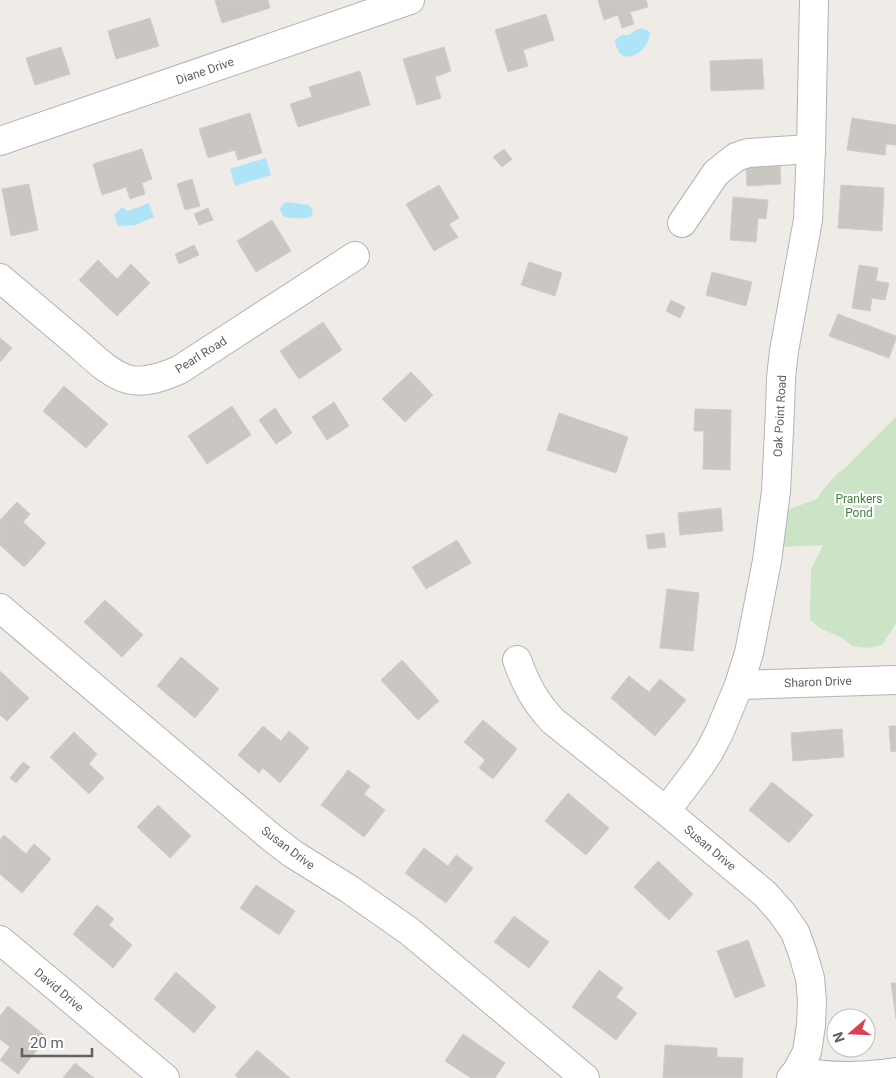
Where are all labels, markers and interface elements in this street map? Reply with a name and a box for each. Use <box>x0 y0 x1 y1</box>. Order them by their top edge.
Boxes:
street label: Diane Drive <box>174 55 236 87</box>
street label: Pearl Road <box>173 334 229 376</box>
street label: Oak Point Road <box>771 375 789 457</box>
park label: Prankers Pond <box>835 492 883 520</box>
street label: Sharon Drive <box>784 674 852 690</box>
street label: Susan Drive <box>681 822 739 874</box>
street label: Susan Drive <box>259 823 317 873</box>
street label: David Drive <box>32 965 86 1015</box>
north arrow <box>826 1008 876 1058</box>
scale bar <box>22 1026 92 1058</box>
text: N <box>830 1030 848 1045</box>
text: 20 m <box>30 1034 64 1052</box>

